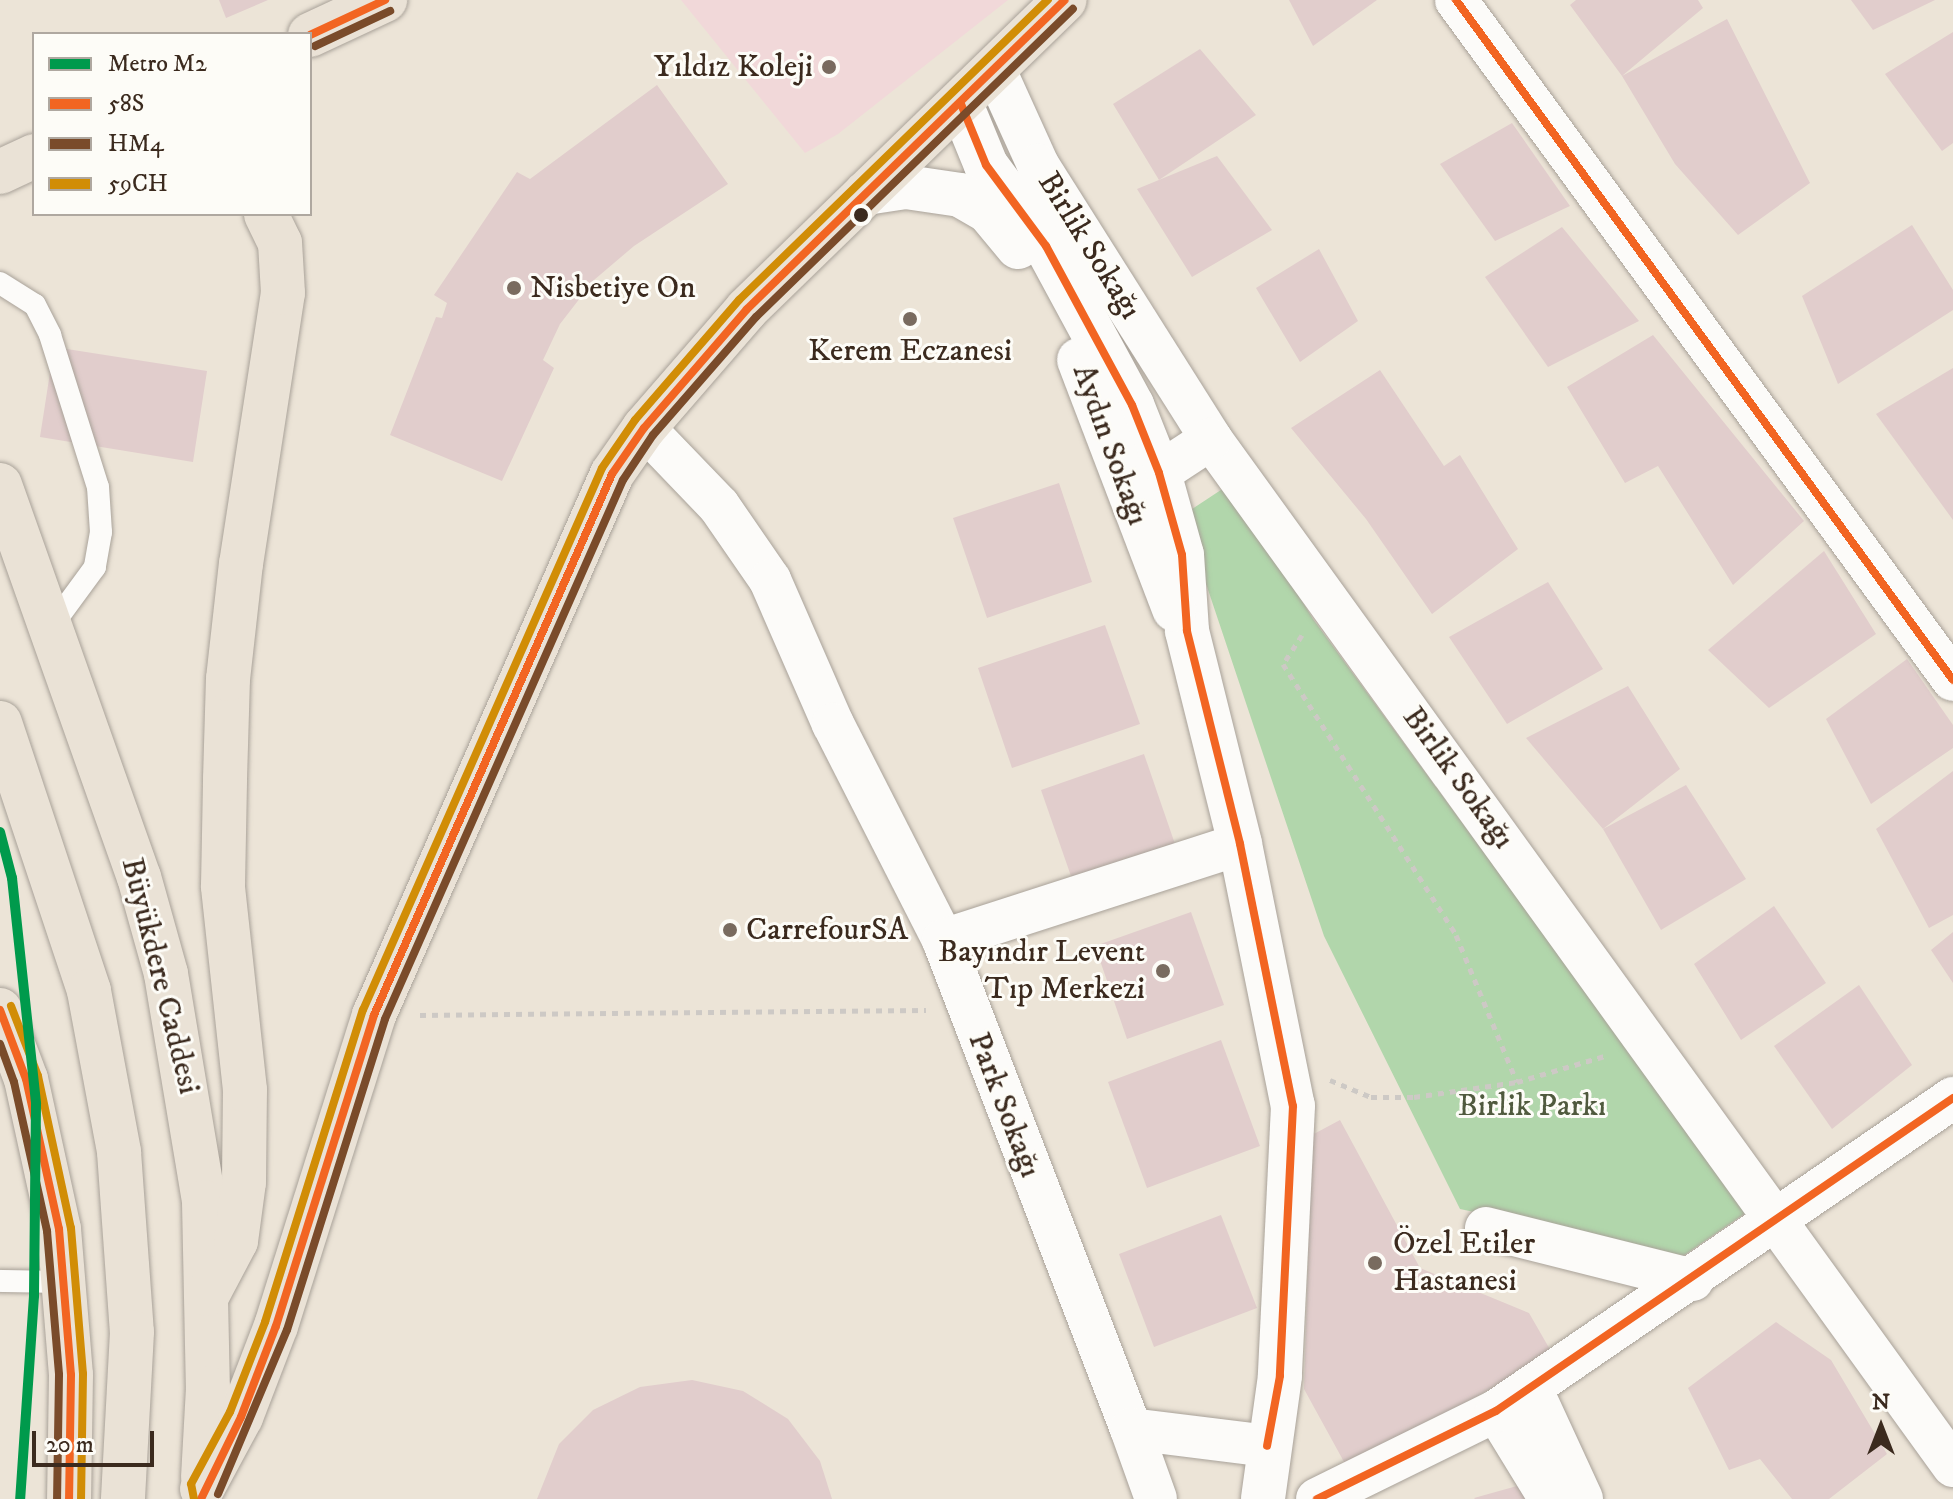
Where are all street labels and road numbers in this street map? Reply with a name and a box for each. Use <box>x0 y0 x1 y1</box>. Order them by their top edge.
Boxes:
street label: Birlik Sokağı <box>1029 165 1149 327</box>
street label: Aydın Sokağı <box>1063 359 1157 531</box>
street label: Birlik Sokağı <box>1394 699 1522 857</box>
street label: Büyükdere Caddesi <box>112 854 208 1098</box>
street label: Park Sokağı <box>959 1027 1049 1183</box>

